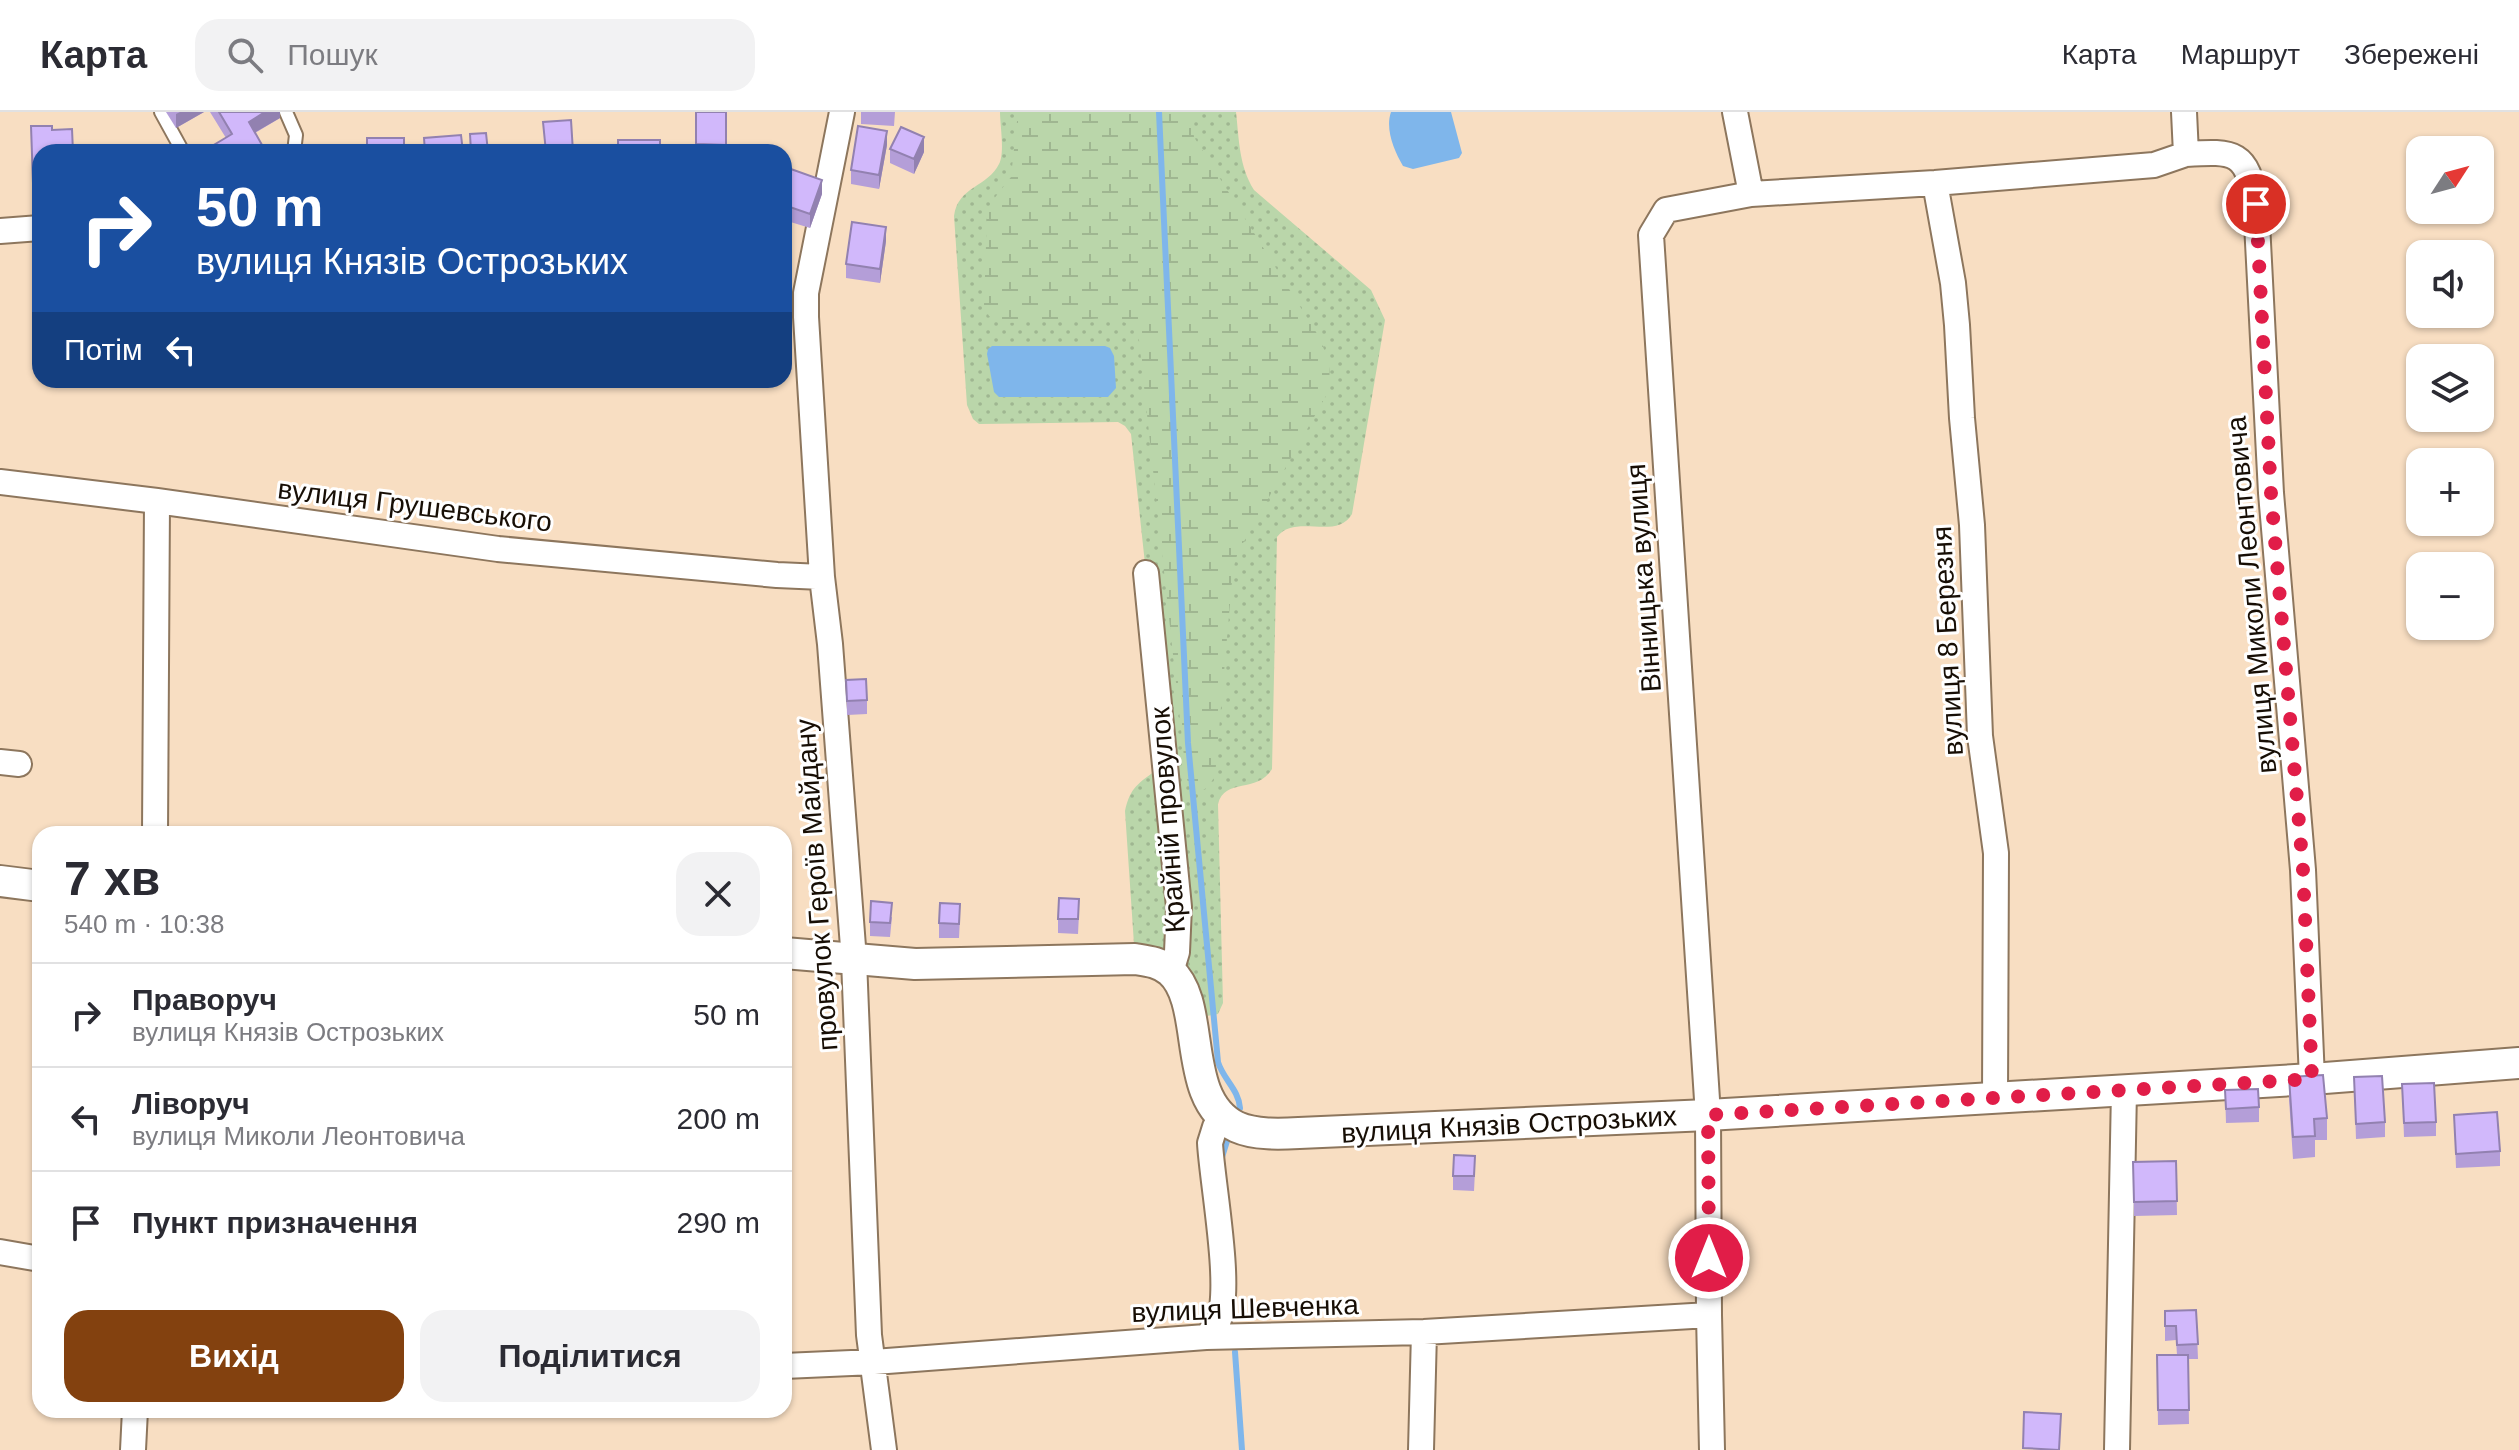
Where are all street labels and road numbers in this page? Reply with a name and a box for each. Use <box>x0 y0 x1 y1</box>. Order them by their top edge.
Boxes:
street label: вулиця Миколи Леонтовича <box>2220 415 2283 775</box>
street label: Вінницька вулиця <box>1620 463 1667 693</box>
street label: вулиця Грушевського <box>276 473 554 538</box>
street label: вулиця 8 Березня <box>1926 525 1969 757</box>
street label: Крайній провулок <box>1144 705 1191 934</box>
street label: провулок Героїв Майдану <box>789 718 844 1052</box>
street label: вулиця Князів Острозьких <box>1340 1100 1678 1149</box>
street label: вулиця Шевченка <box>1131 1289 1360 1328</box>

